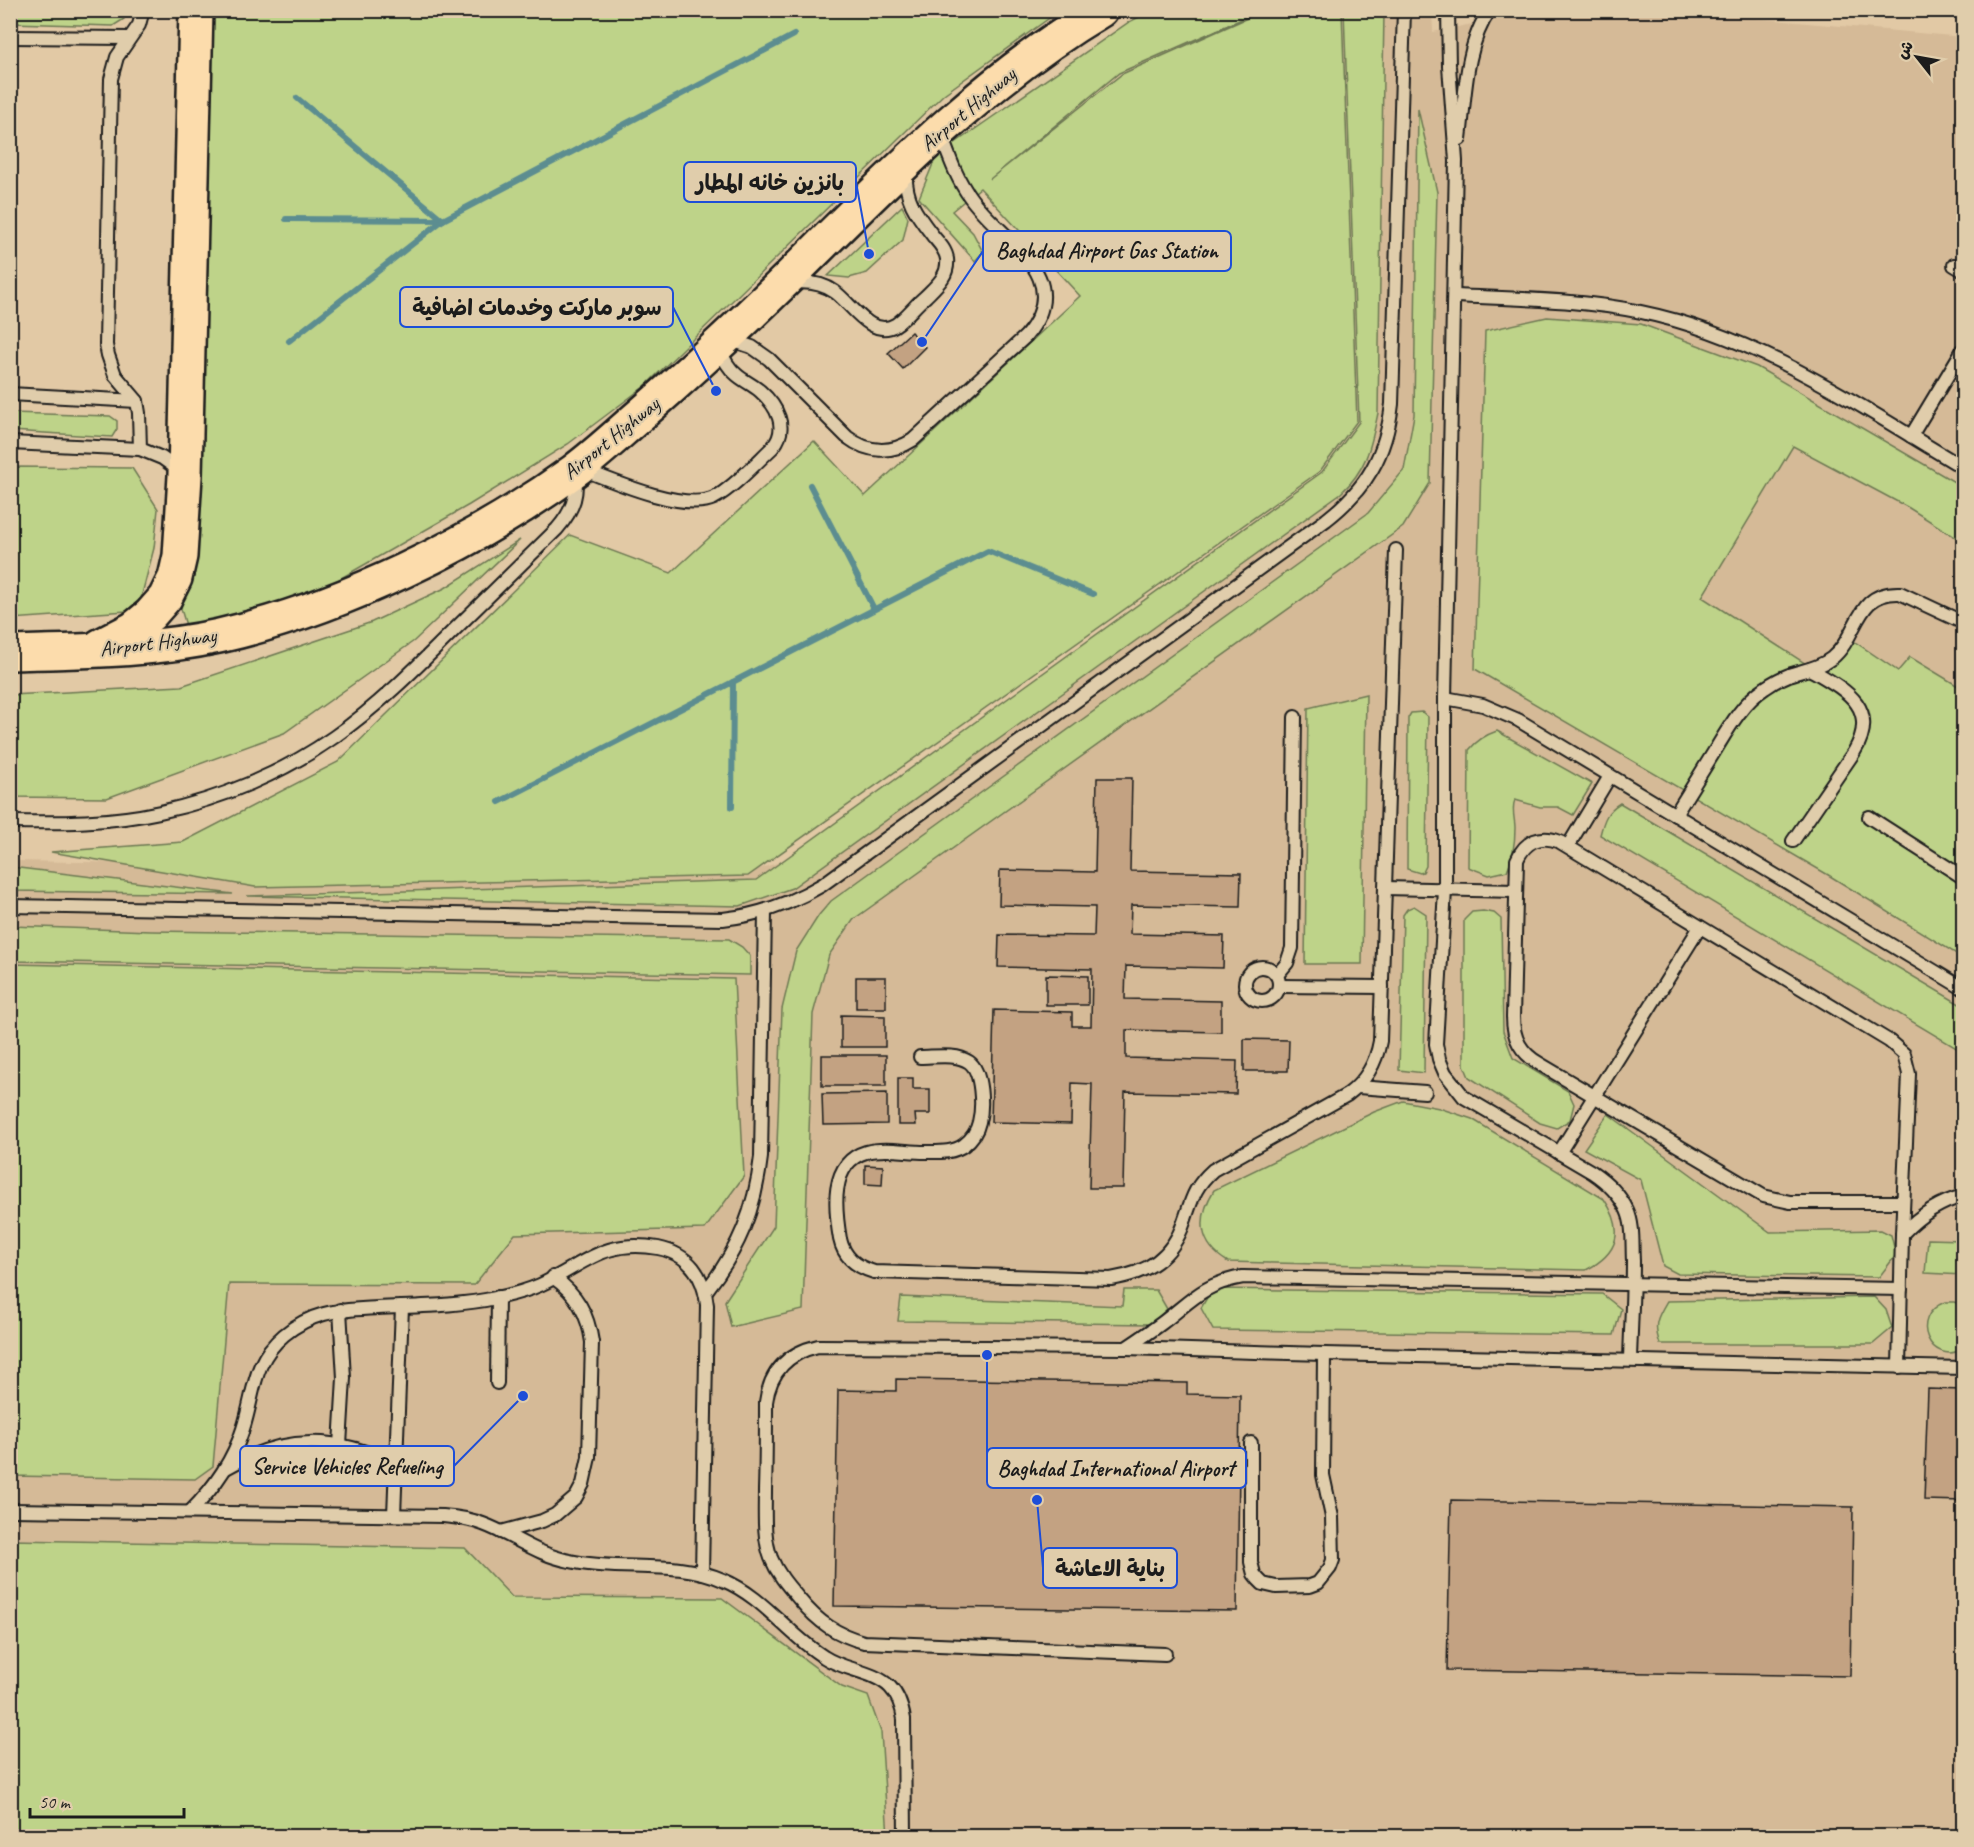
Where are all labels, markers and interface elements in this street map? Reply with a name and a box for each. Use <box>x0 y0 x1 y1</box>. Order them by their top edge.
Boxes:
north arrow <box>1887 27 1947 87</box>
text: ش <box>1892 37 1918 62</box>
street label: Airport Highway <box>915 60 1023 157</box>
callout: بانزين خانه المطار <box>684 162 856 202</box>
text: بانزين خانه المطار <box>694 169 844 197</box>
callout: Baghdad Airport Gas Station <box>983 231 1231 271</box>
text: Baghdad Airport Gas Station <box>996 237 1220 265</box>
callout: سوبر ماركت وخدمات اضافية <box>400 287 673 327</box>
text: سوبر ماركت وخدمات اضافية <box>412 294 662 322</box>
street label: Airport Highway <box>557 390 666 485</box>
street label: Airport Highway <box>98 622 219 662</box>
callout: Service Vehicles Refueling <box>240 1446 454 1486</box>
callout: Baghdad International Airport <box>987 1448 1246 1488</box>
text: Service Vehicles Refueling <box>252 1453 444 1481</box>
text: Baghdad International Airport <box>998 1455 1238 1483</box>
callout: بناية الاعاشة <box>1043 1548 1177 1588</box>
text: بناية الاعاشة <box>1055 1555 1165 1583</box>
scale bar <box>30 1781 184 1819</box>
text: 50 m <box>39 1791 72 1813</box>

